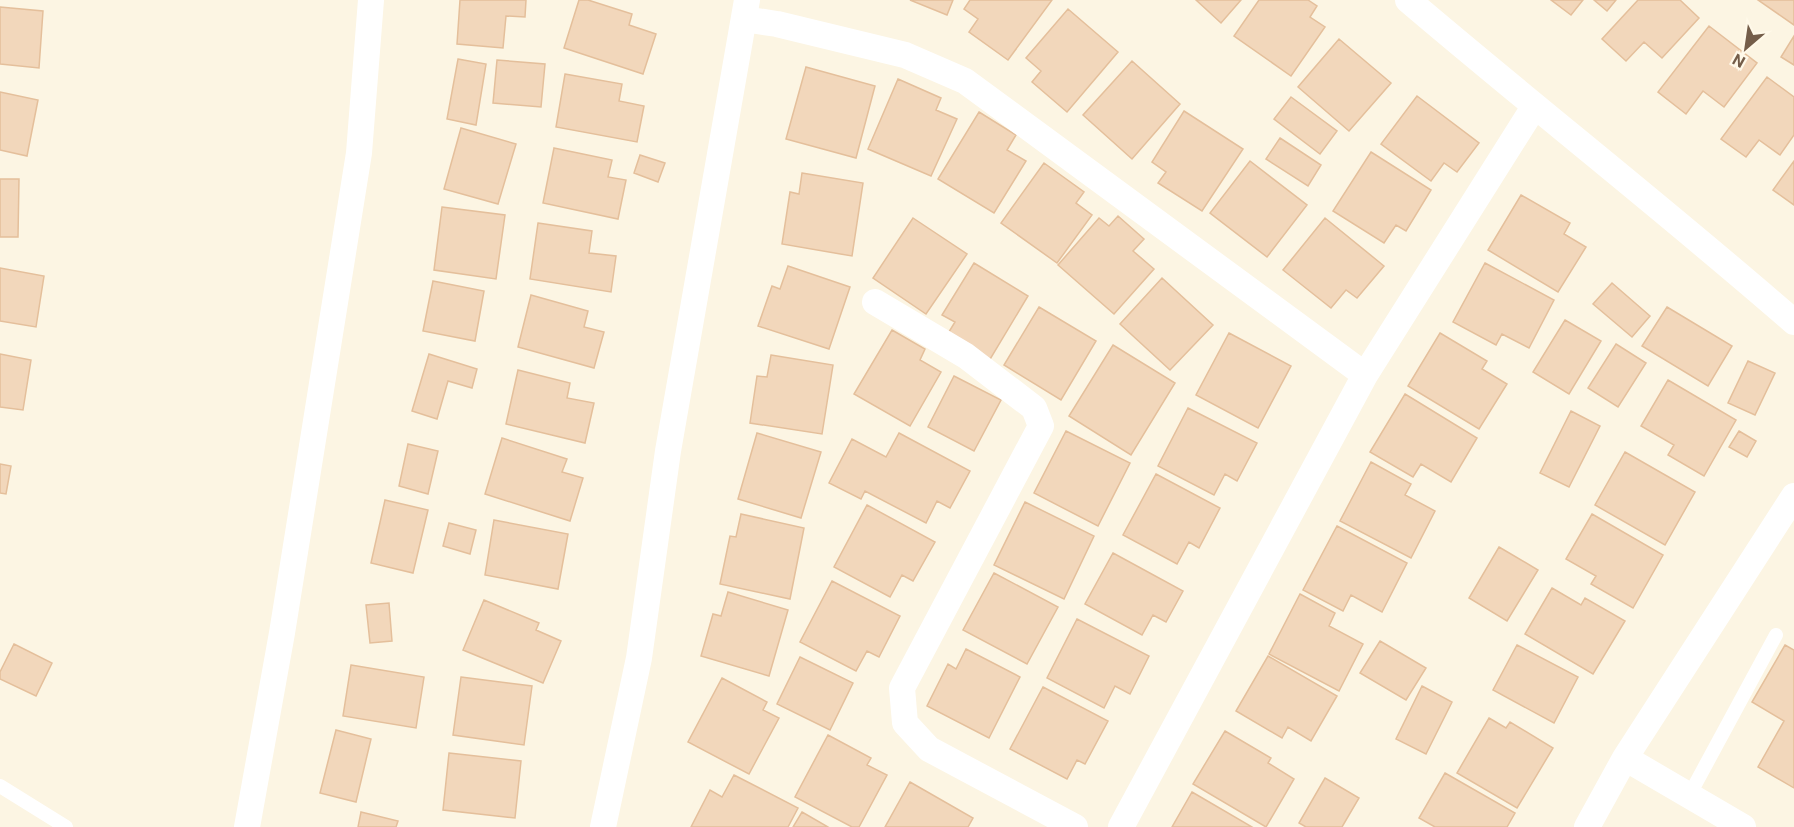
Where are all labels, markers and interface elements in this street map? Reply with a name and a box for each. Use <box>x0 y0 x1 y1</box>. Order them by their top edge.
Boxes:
north arrow <box>1716 18 1776 78</box>
text: N <box>1729 50 1749 72</box>

